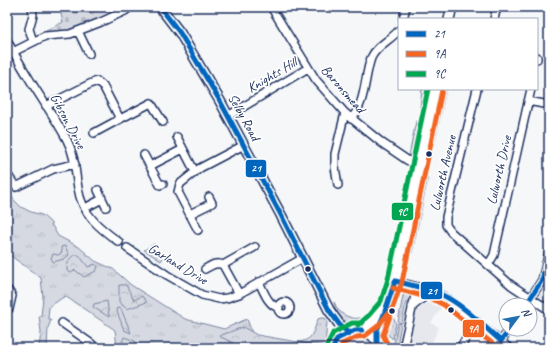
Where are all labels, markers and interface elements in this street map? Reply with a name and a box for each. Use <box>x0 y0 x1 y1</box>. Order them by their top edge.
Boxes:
legend <box>398 18 538 90</box>
text: 21 <box>434 26 445 42</box>
text: 9A <box>434 46 446 62</box>
street label: Knights Hill <box>244 52 302 96</box>
street label: Baronsmead <box>317 61 370 119</box>
text: 9C <box>434 66 446 82</box>
street label: Gibson Drive <box>46 90 90 153</box>
street label: Selby Road <box>224 91 265 146</box>
street label: Lulworth Avenue <box>426 132 460 212</box>
street label: Lulworth Drive <box>483 133 515 206</box>
unlabelled marker <box>424 149 434 159</box>
line badge: 21 <box>245 159 267 178</box>
text: 21 <box>251 161 262 175</box>
line badge: 9C <box>391 202 414 221</box>
text: 9C <box>397 204 409 218</box>
street label: Garland Drive <box>145 240 212 289</box>
unlabelled marker <box>303 264 313 274</box>
line badge: 21 <box>420 281 443 300</box>
text: 21 <box>427 284 438 298</box>
north arrow <box>498 297 538 337</box>
unlabelled marker <box>446 305 456 315</box>
text: N <box>519 305 535 320</box>
unlabelled marker <box>387 306 397 316</box>
line badge: 9A <box>462 319 485 338</box>
text: 9A <box>468 321 480 335</box>

